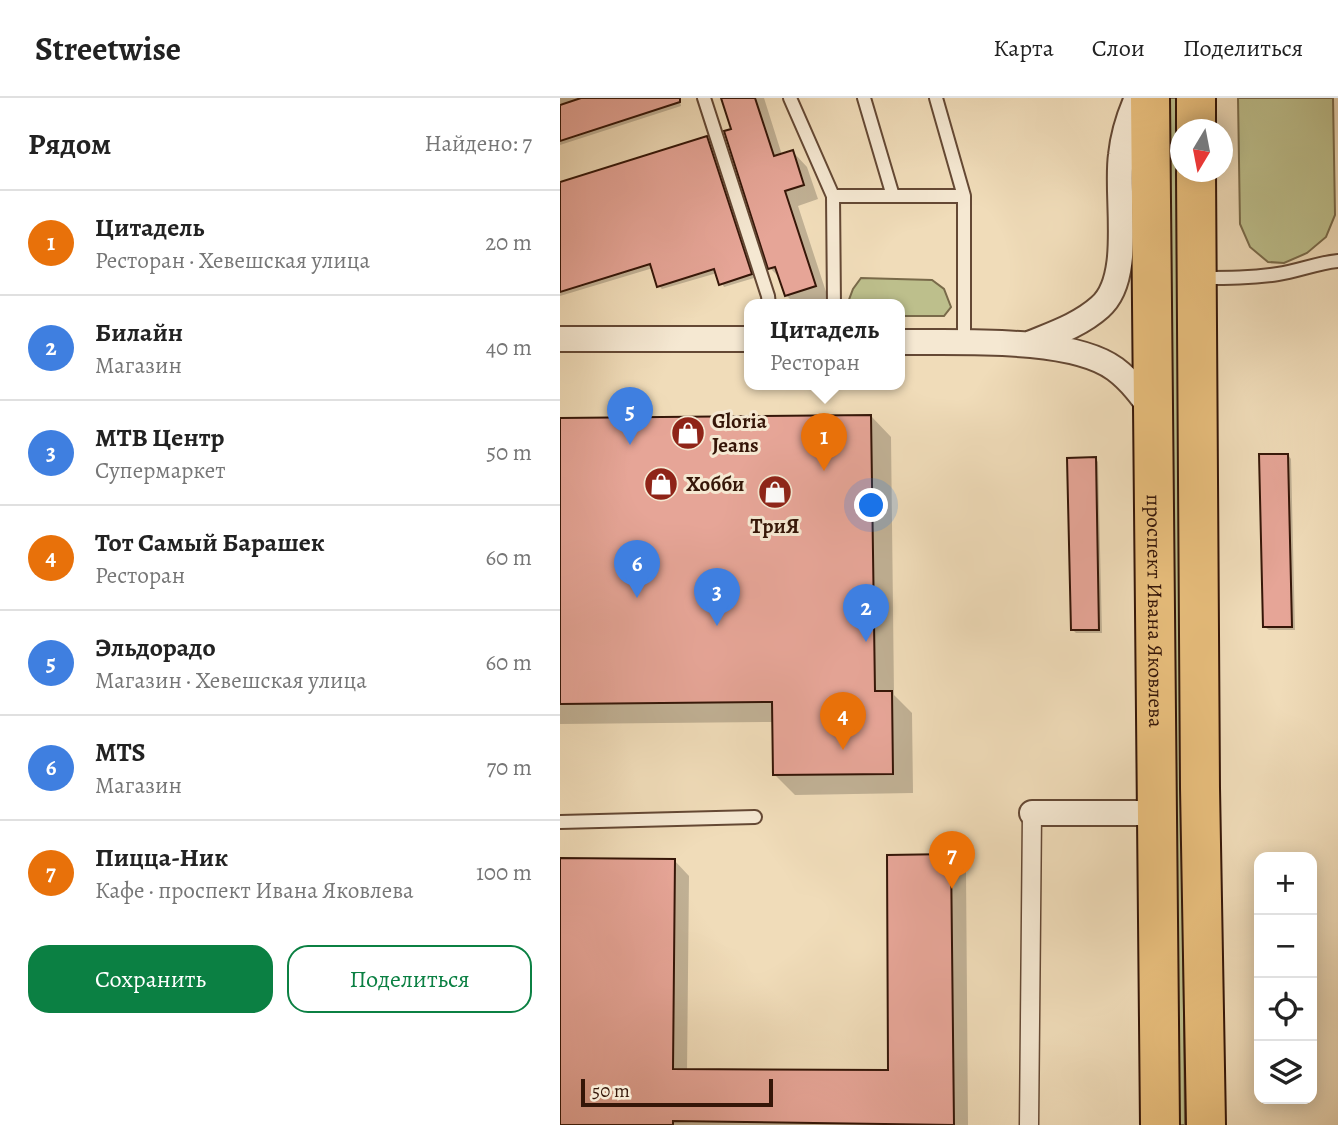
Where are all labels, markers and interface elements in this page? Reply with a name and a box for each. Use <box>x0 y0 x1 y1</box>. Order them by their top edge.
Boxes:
text: Streetwise <box>35 26 181 71</box>
text: Карта <box>993 32 1054 64</box>
text: Слои <box>1092 32 1145 64</box>
text: Поделиться <box>1183 32 1303 64</box>
north arrow <box>1170 119 1233 182</box>
text: Рядом <box>28 124 111 164</box>
text: Найдено: 7 <box>425 128 532 159</box>
text: Цитадель <box>95 210 204 245</box>
text: 1 <box>47 227 55 258</box>
text: 20 m <box>485 227 532 258</box>
text: Ресторан · Хевешская улица <box>95 245 370 276</box>
popup <box>744 299 905 390</box>
text: Цитадель <box>770 312 879 347</box>
text: Билайн <box>95 315 183 350</box>
text: 2 <box>45 332 57 363</box>
text: 40 m <box>486 332 532 363</box>
text: Ресторан <box>770 347 860 378</box>
text: Магазин <box>95 350 182 381</box>
pin: 5 <box>607 387 653 445</box>
place label: Gloria Jeans <box>712 407 768 459</box>
pin: 1 <box>801 413 847 471</box>
shop icon: Gloria Jeans <box>669 414 707 452</box>
text: МТВ Центр <box>95 420 225 455</box>
text: 3 <box>46 437 56 468</box>
text: 50 m <box>486 437 532 468</box>
text: Супермаркет <box>95 455 226 486</box>
shop icon: Хобби <box>642 465 680 503</box>
place label: Хобби <box>686 470 745 498</box>
shop icon: ТриЯ <box>756 473 794 511</box>
your location <box>854 488 888 522</box>
street label: проспект Ивана Яковлева <box>1140 494 1170 728</box>
place label: ТриЯ <box>751 512 799 540</box>
text: Тот Самый Барашек <box>95 525 325 560</box>
pin: 6 <box>614 540 660 598</box>
text: 4 <box>46 542 56 573</box>
text: 60 m <box>485 542 532 573</box>
text: Ресторан <box>95 560 185 591</box>
pin: 3 <box>694 568 740 626</box>
pin: 2 <box>843 584 889 642</box>
text: Эльдорадо <box>95 630 216 665</box>
text: 5 <box>46 647 56 678</box>
text: 60 m <box>485 647 532 678</box>
text: Магазин · Хевешская улица <box>95 665 367 696</box>
pin: 4 <box>820 692 866 750</box>
text: MTS <box>95 735 145 770</box>
text: 6 <box>46 752 56 783</box>
text: 70 m <box>486 752 532 783</box>
text: Магазин <box>95 770 182 801</box>
pin: 7 <box>929 831 975 889</box>
text: Пицца-Ник <box>95 840 228 875</box>
map controls <box>1254 852 1317 1104</box>
button: + <box>1254 852 1317 915</box>
text: 7 <box>46 857 56 888</box>
text: 100 m <box>476 857 532 888</box>
text: Кафе · проспект Ивана Яковлева <box>95 875 414 906</box>
button: − <box>1254 915 1317 978</box>
button: Сохранить <box>28 945 273 1013</box>
button: Поделиться <box>287 945 532 1013</box>
button: locate <box>1254 978 1317 1041</box>
button: layers <box>1254 1041 1317 1104</box>
scale bar <box>581 1076 774 1108</box>
text: 50 m <box>592 1078 630 1104</box>

